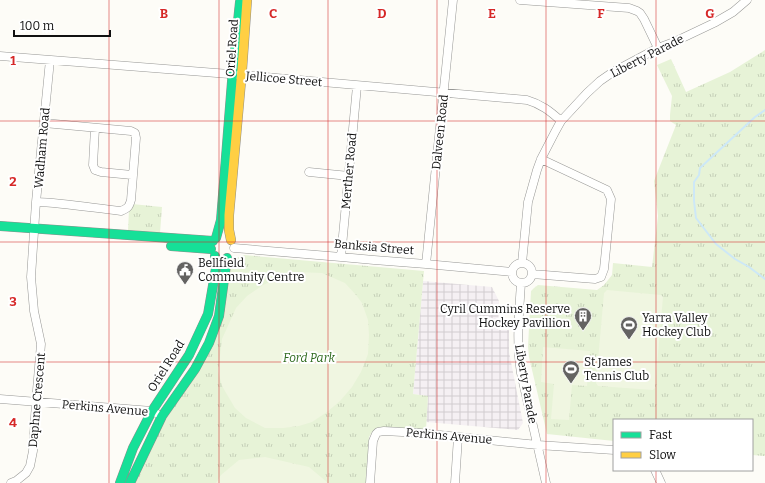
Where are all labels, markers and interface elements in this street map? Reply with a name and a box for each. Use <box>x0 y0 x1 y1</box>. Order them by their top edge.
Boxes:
text: B <box>160 6 168 21</box>
text: C <box>269 6 277 21</box>
text: D <box>377 6 387 21</box>
text: E <box>488 6 496 21</box>
text: F <box>597 6 605 21</box>
text: G <box>705 6 715 21</box>
scale bar <box>14 12 110 38</box>
text: 100 m <box>20 19 55 33</box>
street label: Oriel Road <box>223 19 241 77</box>
street label: Liberty Parade <box>608 32 686 80</box>
text: 1 <box>10 53 16 68</box>
street label: Jellicoe Street <box>244 69 323 89</box>
street label: Dalveen Road <box>429 94 451 170</box>
street label: Wadham Road <box>31 107 53 189</box>
street label: Merther Road <box>339 132 359 210</box>
text: 2 <box>9 174 17 189</box>
street label: Banksia Street <box>334 237 415 258</box>
place label: Bellfield Community Centre <box>198 256 304 284</box>
public building icon: Bellfield Community Centre <box>175 260 195 285</box>
text: 3 <box>9 294 17 309</box>
place label: Cyril Cummins Reserve Hockey Pavillion <box>440 302 570 330</box>
building icon: Cyril Cummins Reserve Hockey Pavillion <box>573 306 593 331</box>
place label: Yarra Valley Hockey Club <box>642 311 711 339</box>
sports icon: Yarra Valley Hockey Club <box>619 315 639 340</box>
street label: Oriel Road <box>145 338 187 394</box>
street label: Liberty Parade <box>512 343 540 425</box>
street label: Daphne Crescent <box>26 351 48 448</box>
park label: Ford Park <box>283 351 335 365</box>
place label: St James Tennis Club <box>584 355 649 383</box>
sports icon: St James Tennis Club <box>561 359 581 384</box>
street label: Perkins Avenue <box>61 397 149 419</box>
text: 4 <box>9 415 17 430</box>
legend <box>613 419 753 471</box>
street label: Perkins Avenue <box>405 425 493 447</box>
text: Fast <box>649 428 673 442</box>
text: Slow <box>649 448 676 462</box>

